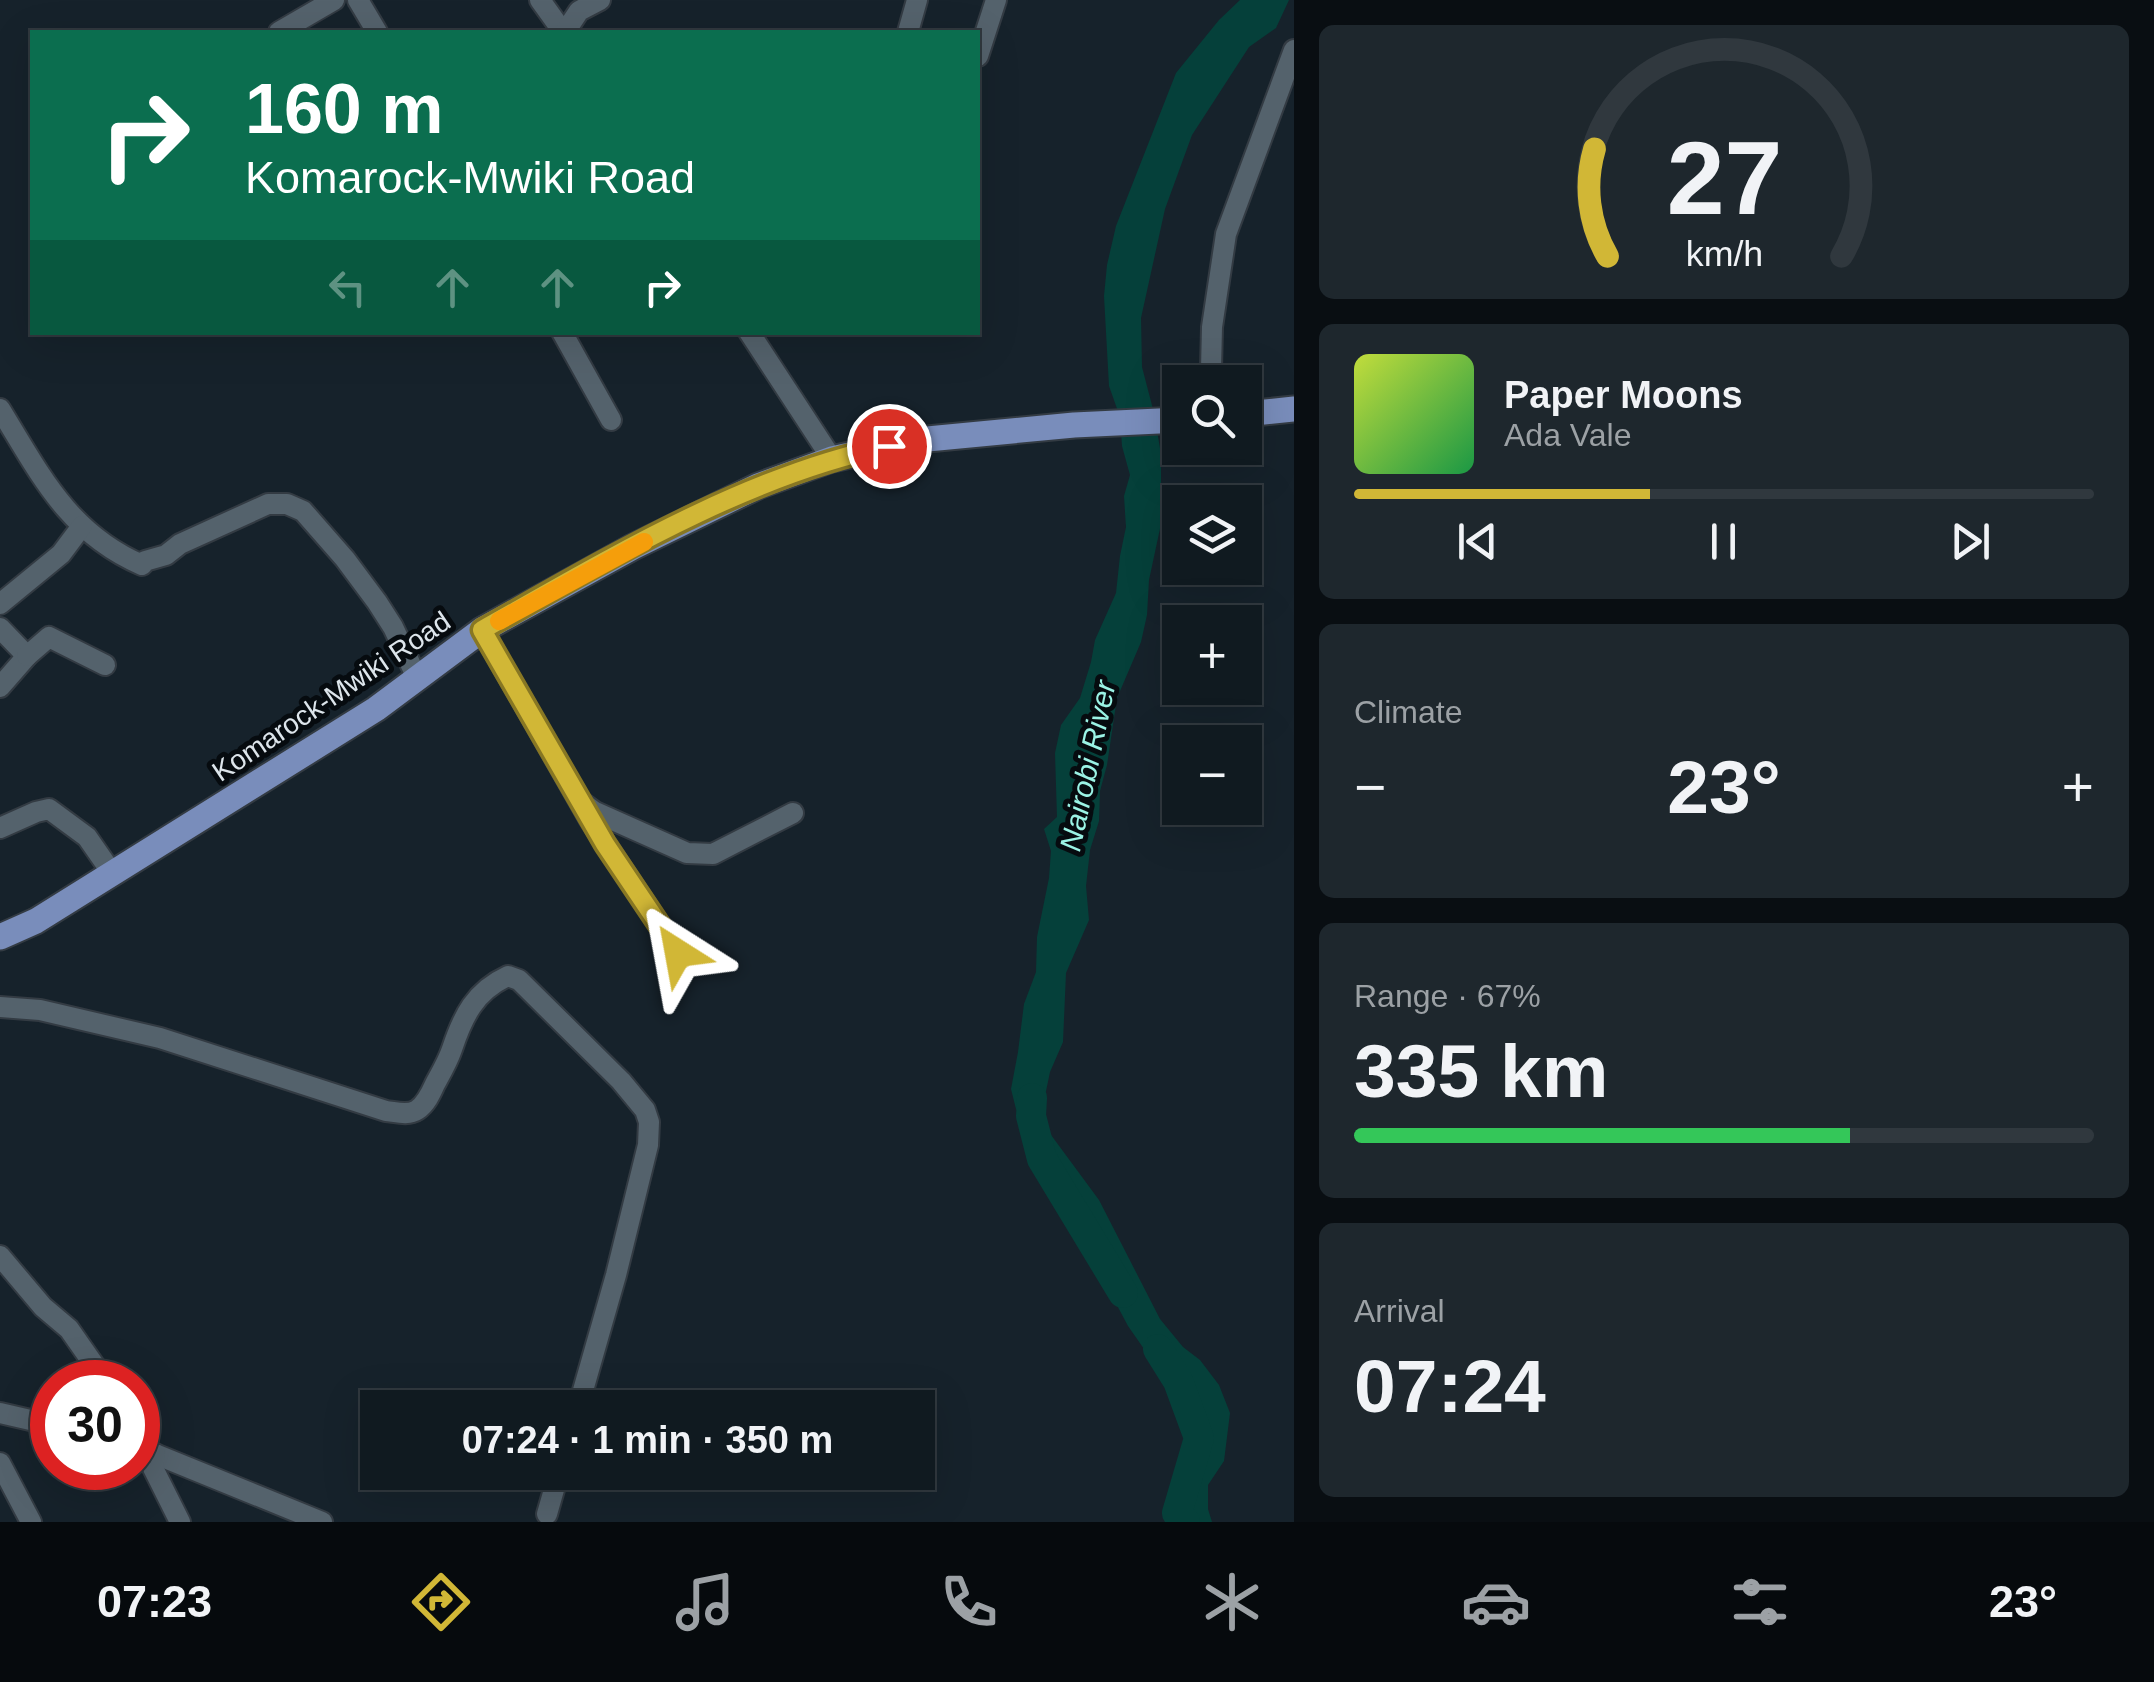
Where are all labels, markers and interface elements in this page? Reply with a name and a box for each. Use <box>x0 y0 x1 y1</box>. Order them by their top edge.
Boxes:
icon: right <box>80 70 210 200</box>
text: 160 m <box>245 70 443 148</box>
text: 27 <box>1666 120 1782 236</box>
text: Komarock-Mwiki Road <box>245 152 695 203</box>
text: km/h <box>1685 234 1763 274</box>
icon: left <box>320 260 375 315</box>
icon: ahead <box>425 260 480 315</box>
icon: ahead <box>530 260 585 315</box>
icon: right <box>635 260 690 315</box>
map controls <box>1162 365 1262 825</box>
button: search <box>1162 365 1262 465</box>
text: Paper Moons <box>1504 374 1743 416</box>
pin <box>847 404 932 489</box>
text: Ada Vale <box>1504 417 1632 453</box>
icon: arrive <box>862 419 917 474</box>
button: layers <box>1162 485 1262 585</box>
icon: previous <box>1450 514 1505 569</box>
icon: pause <box>1696 514 1751 569</box>
icon: next <box>1943 514 1998 569</box>
street label: Komarock-Mwiki Road <box>207 605 456 788</box>
button: + <box>1162 605 1262 705</box>
water label: Nairobi River <box>1053 677 1122 854</box>
text: Climate <box>1354 694 1462 730</box>
button: − <box>1162 725 1262 825</box>
text: 23° <box>1667 745 1781 829</box>
text: − <box>1354 756 1386 818</box>
text: + <box>2062 756 2094 818</box>
position arrow <box>626 901 730 1005</box>
text: Range · 67% <box>1354 978 1541 1014</box>
text: 335 km <box>1354 1029 1608 1113</box>
text: Arrival <box>1354 1293 1445 1329</box>
text: 07:24 <box>1354 1344 1546 1428</box>
speed limit sign: 30 <box>30 1360 160 1490</box>
text: 07:24 · 1 min · 350 m <box>462 1419 833 1461</box>
icon: directions <box>406 1567 476 1637</box>
icon: music <box>670 1567 740 1637</box>
icon: phone <box>934 1567 1004 1637</box>
icon: climate <box>1197 1567 1267 1637</box>
icon: car <box>1461 1567 1531 1637</box>
icon: filters <box>1725 1567 1795 1637</box>
text: 07:23 <box>97 1576 212 1627</box>
text: 23° <box>1989 1576 2057 1627</box>

